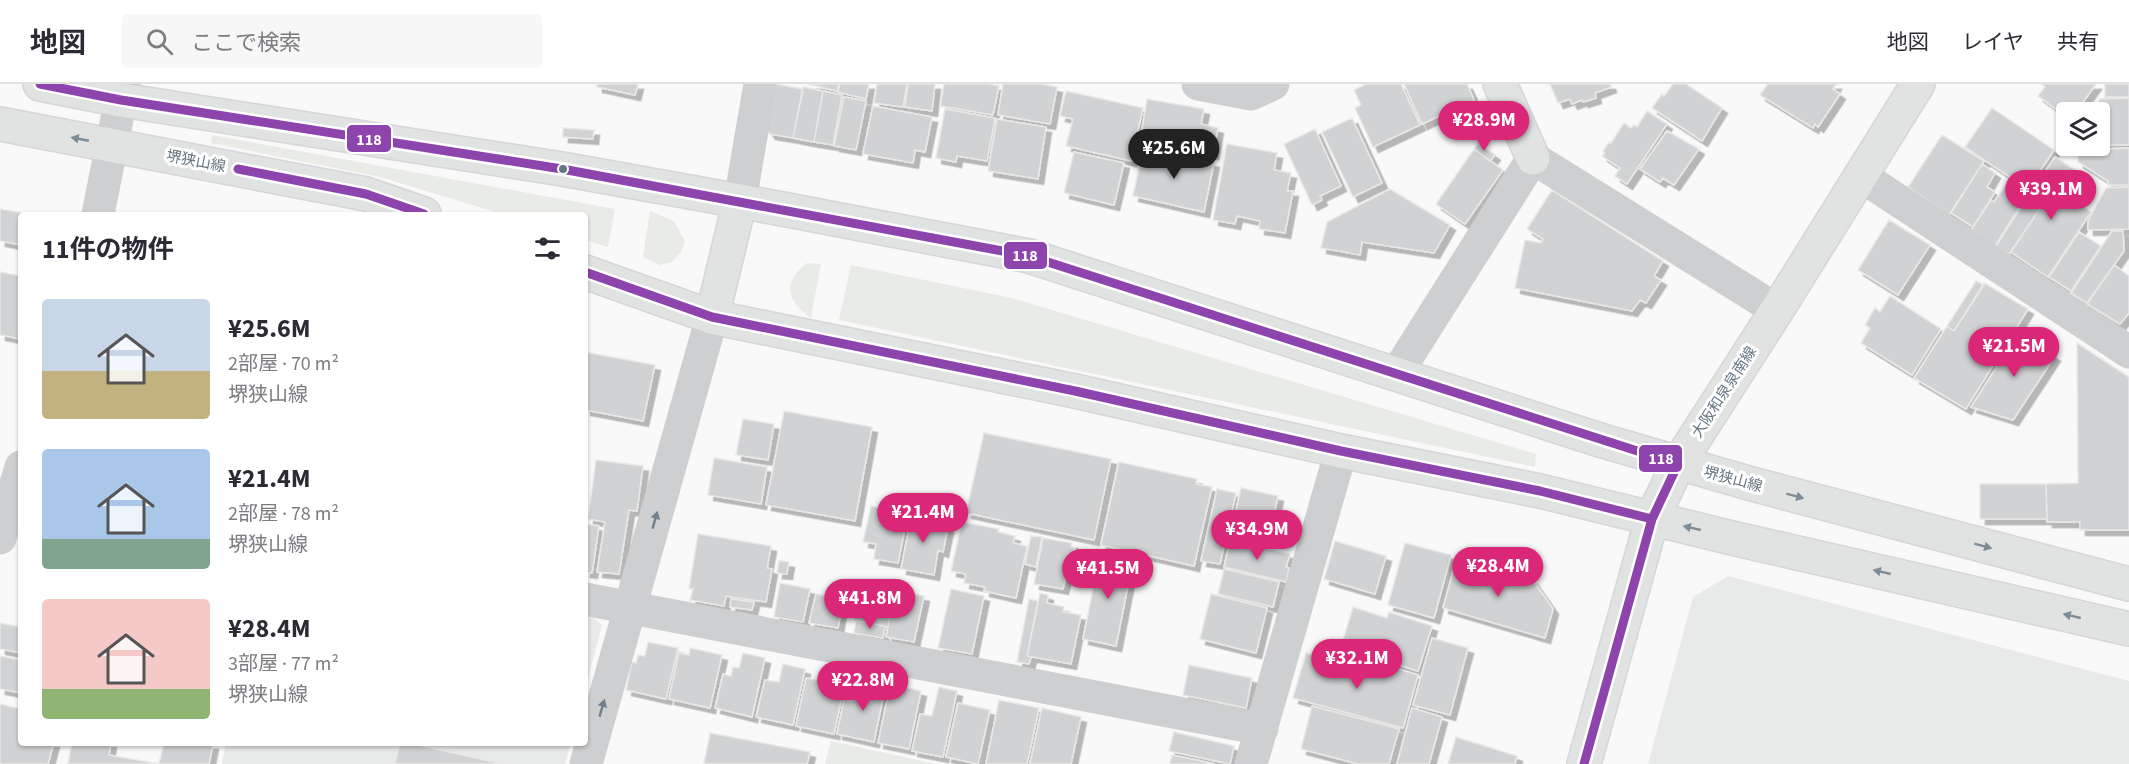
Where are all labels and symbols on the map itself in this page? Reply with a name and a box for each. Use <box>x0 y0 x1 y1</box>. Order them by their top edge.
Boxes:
pin: ¥28.9M <box>1435 101 1533 152</box>
line badge: 118 <box>346 124 392 153</box>
text: 118 <box>356 129 382 151</box>
pin: ¥25.6M <box>1125 129 1223 180</box>
one-way arrow <box>71 134 90 143</box>
street label: 堺狭山線 <box>164 145 227 178</box>
unlabelled marker <box>557 163 569 175</box>
pin: ¥39.1M <box>2002 170 2100 221</box>
line badge: 118 <box>1003 241 1048 270</box>
text: 118 <box>1012 245 1038 267</box>
pin: ¥21.5M <box>1965 327 2063 378</box>
street label: 大阪和泉泉南線 <box>1687 343 1762 442</box>
line badge: 118 <box>1638 444 1683 473</box>
text: 118 <box>1648 448 1674 470</box>
street label: 堺狭山線 <box>1701 462 1765 497</box>
one-way arrow <box>1786 492 1804 501</box>
pin: ¥21.4M <box>874 493 972 544</box>
pin: ¥34.9M <box>1208 510 1306 561</box>
one-way arrow <box>651 511 660 529</box>
one-way arrow <box>1683 523 1701 533</box>
one-way arrow <box>1975 542 1993 551</box>
pin: ¥28.4M <box>1449 547 1547 598</box>
pin: ¥41.5M <box>1059 549 1157 600</box>
one-way arrow <box>1872 567 1891 576</box>
pin: ¥41.8M <box>821 579 919 630</box>
one-way arrow <box>2063 610 2081 620</box>
pin: ¥32.1M <box>1308 639 1406 690</box>
pin: ¥22.8M <box>814 661 912 712</box>
one-way arrow <box>597 699 607 717</box>

